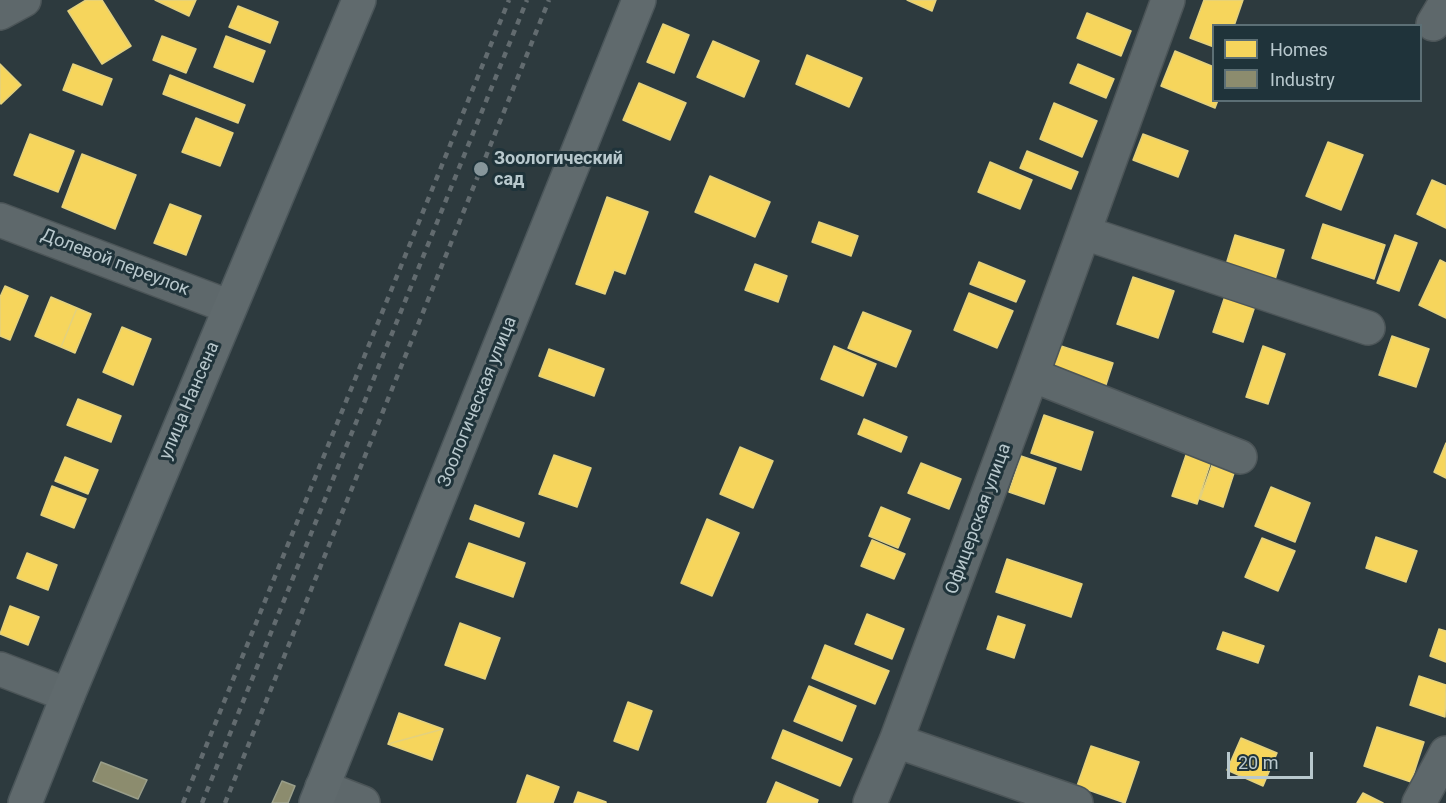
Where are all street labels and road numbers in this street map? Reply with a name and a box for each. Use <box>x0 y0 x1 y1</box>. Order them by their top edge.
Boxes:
street label: Долевой переулок <box>38 225 192 301</box>
street label: Зоологическая улица <box>434 314 522 490</box>
street label: улица Нансена <box>155 339 225 463</box>
street label: Офицерская улица <box>942 441 1016 597</box>

